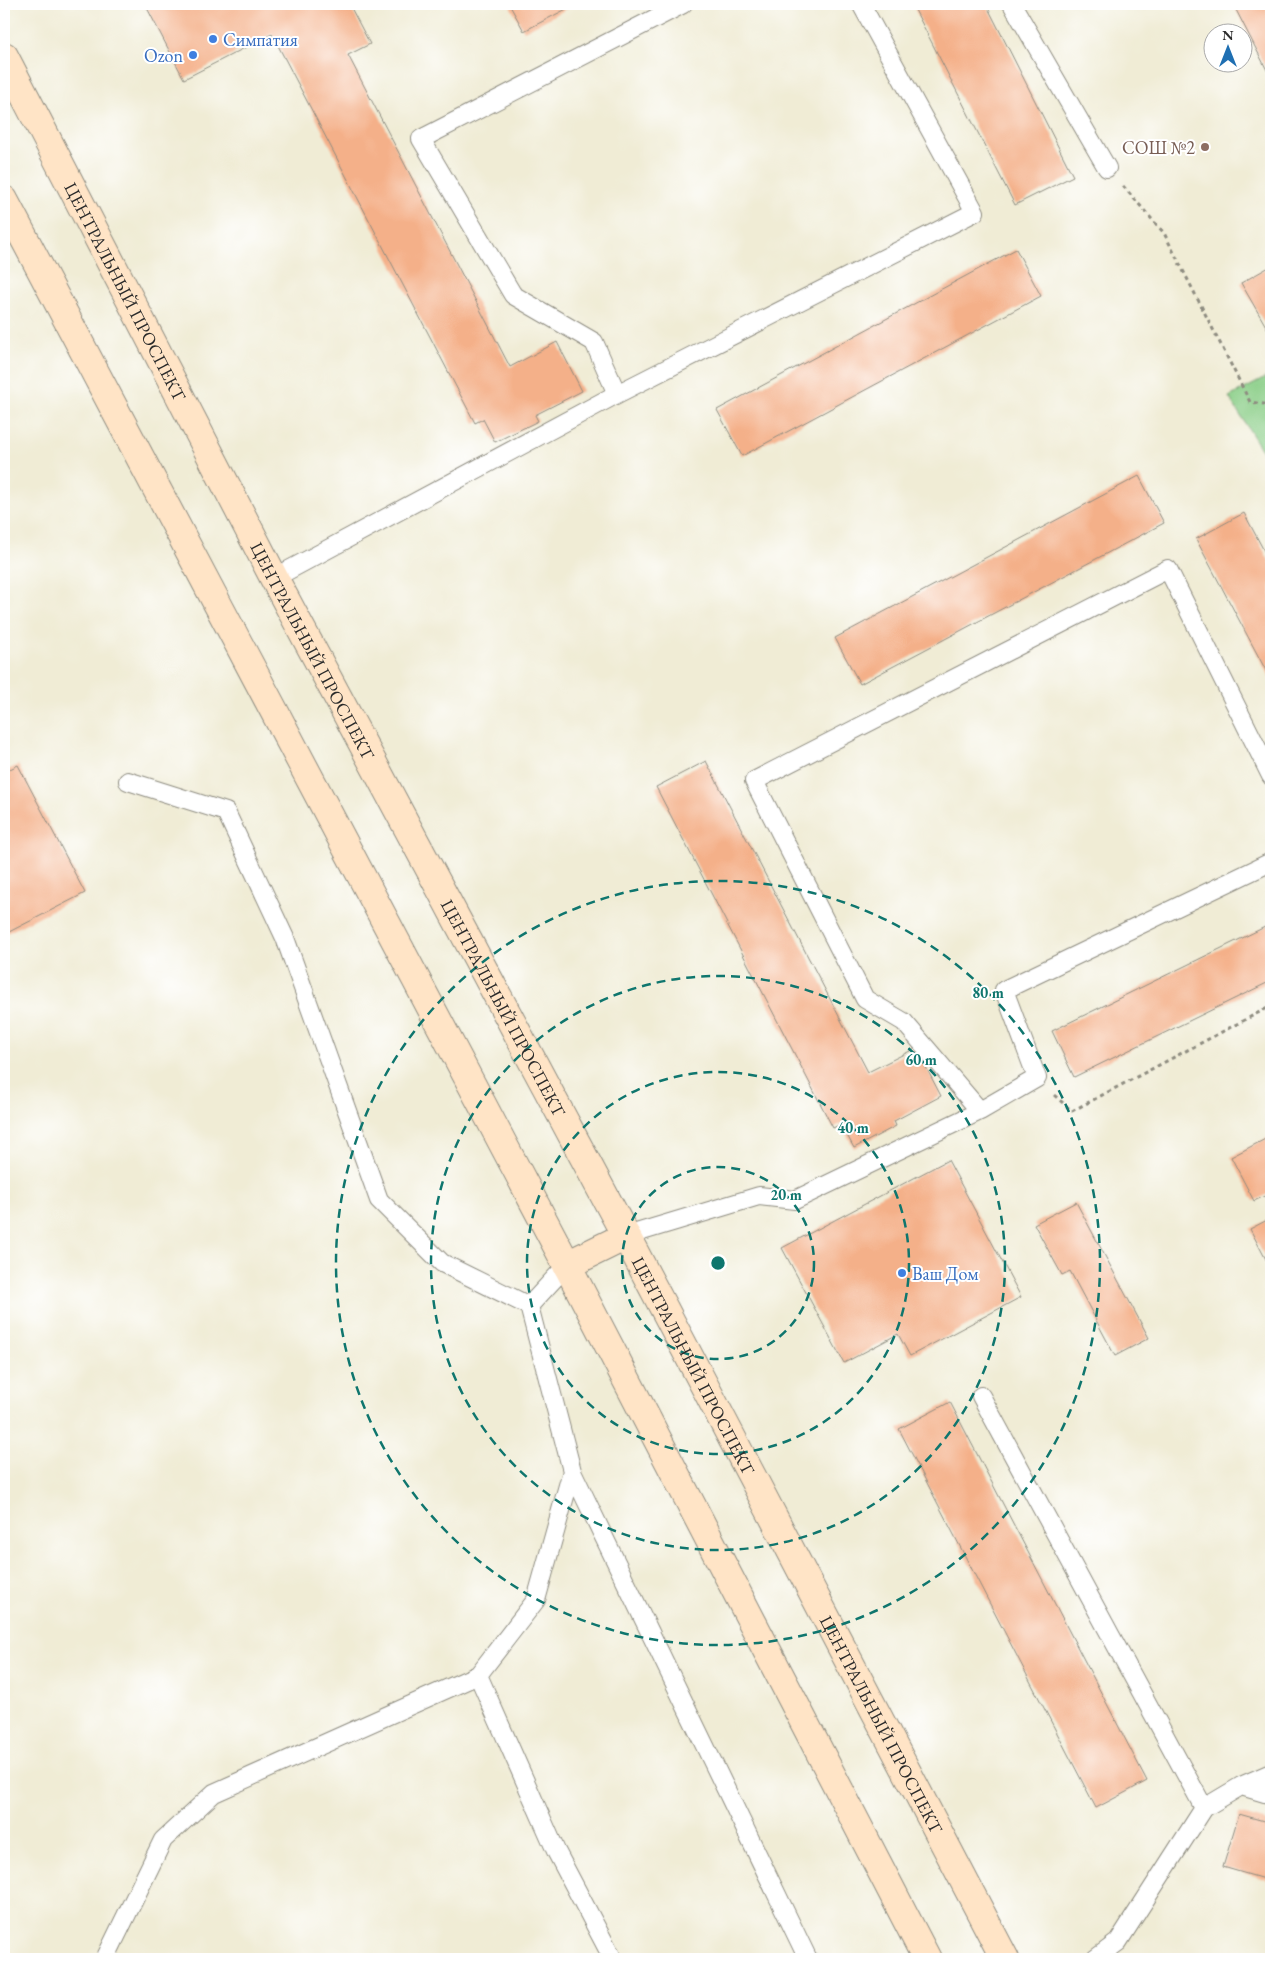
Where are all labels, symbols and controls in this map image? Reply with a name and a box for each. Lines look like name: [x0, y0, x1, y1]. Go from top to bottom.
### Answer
north arrow: [1202, 22, 1252, 72]
text: N: [1222, 26, 1234, 44]
place label: Симпатия: [223, 28, 298, 51]
marker: Симпатия: [207, 33, 219, 45]
place label: Ozon: [144, 44, 183, 67]
marker: Ozon: [187, 49, 199, 61]
place label: СОШ №2: [1122, 136, 1195, 159]
marker: СОШ №2: [1199, 141, 1211, 153]
street label: ЦЕНТРАЛЬНЫЙ ПРОСПЕКТ: [60, 178, 192, 405]
street label: ЦЕНТРАЛЬНЫЙ ПРОСПЕКТ: [246, 538, 381, 764]
street label: ЦЕНТРАЛЬНЫЙ ПРОСПЕКТ: [436, 895, 572, 1121]
text: 80 m: [972, 983, 1004, 1002]
text: 60 m: [905, 1050, 937, 1069]
text: 40 m: [837, 1118, 869, 1137]
text: 20 m: [770, 1185, 802, 1204]
street label: ЦЕНТРАЛЬНЫЙ ПРОСПЕКТ: [627, 1252, 761, 1479]
centre of rings: [709, 1254, 727, 1272]
place label: Ваш Дом: [912, 1262, 979, 1285]
marker: Ваш Дом: [896, 1267, 908, 1279]
street label: ЦЕНТРАЛЬНЫЙ ПРОСПЕКТ: [815, 1611, 949, 1838]

